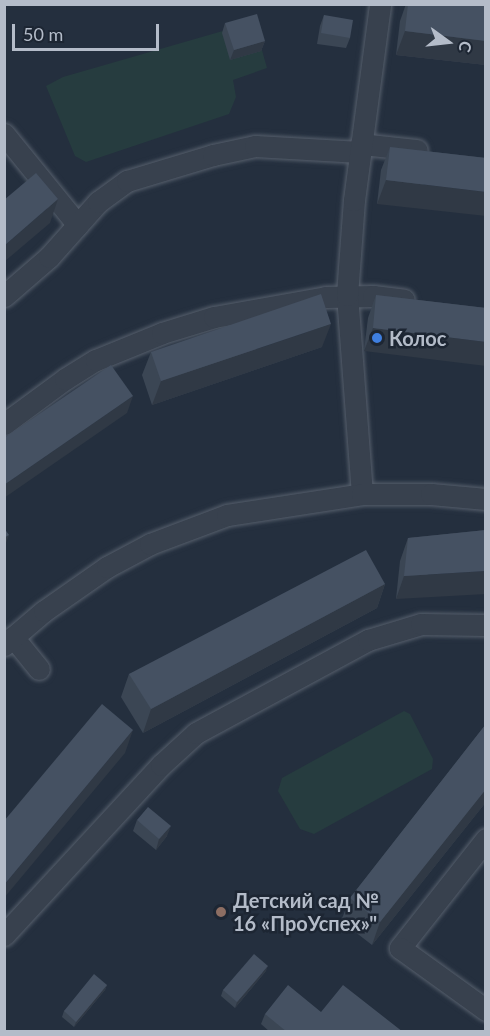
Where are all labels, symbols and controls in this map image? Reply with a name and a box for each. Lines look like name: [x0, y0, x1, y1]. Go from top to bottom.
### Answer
scale bar: [15, 12, 162, 50]
north arrow: [418, 12, 478, 72]
text: 50 m: [23, 23, 63, 45]
text: С: [455, 39, 476, 54]
place label: Колос: [389, 326, 446, 350]
marker: Колос: [370, 331, 384, 345]
place label: Детский сад № 16 «ПроУспех»": [233, 888, 379, 935]
marker: Детский сад № 16 «ПроУспех»": [214, 905, 228, 919]

